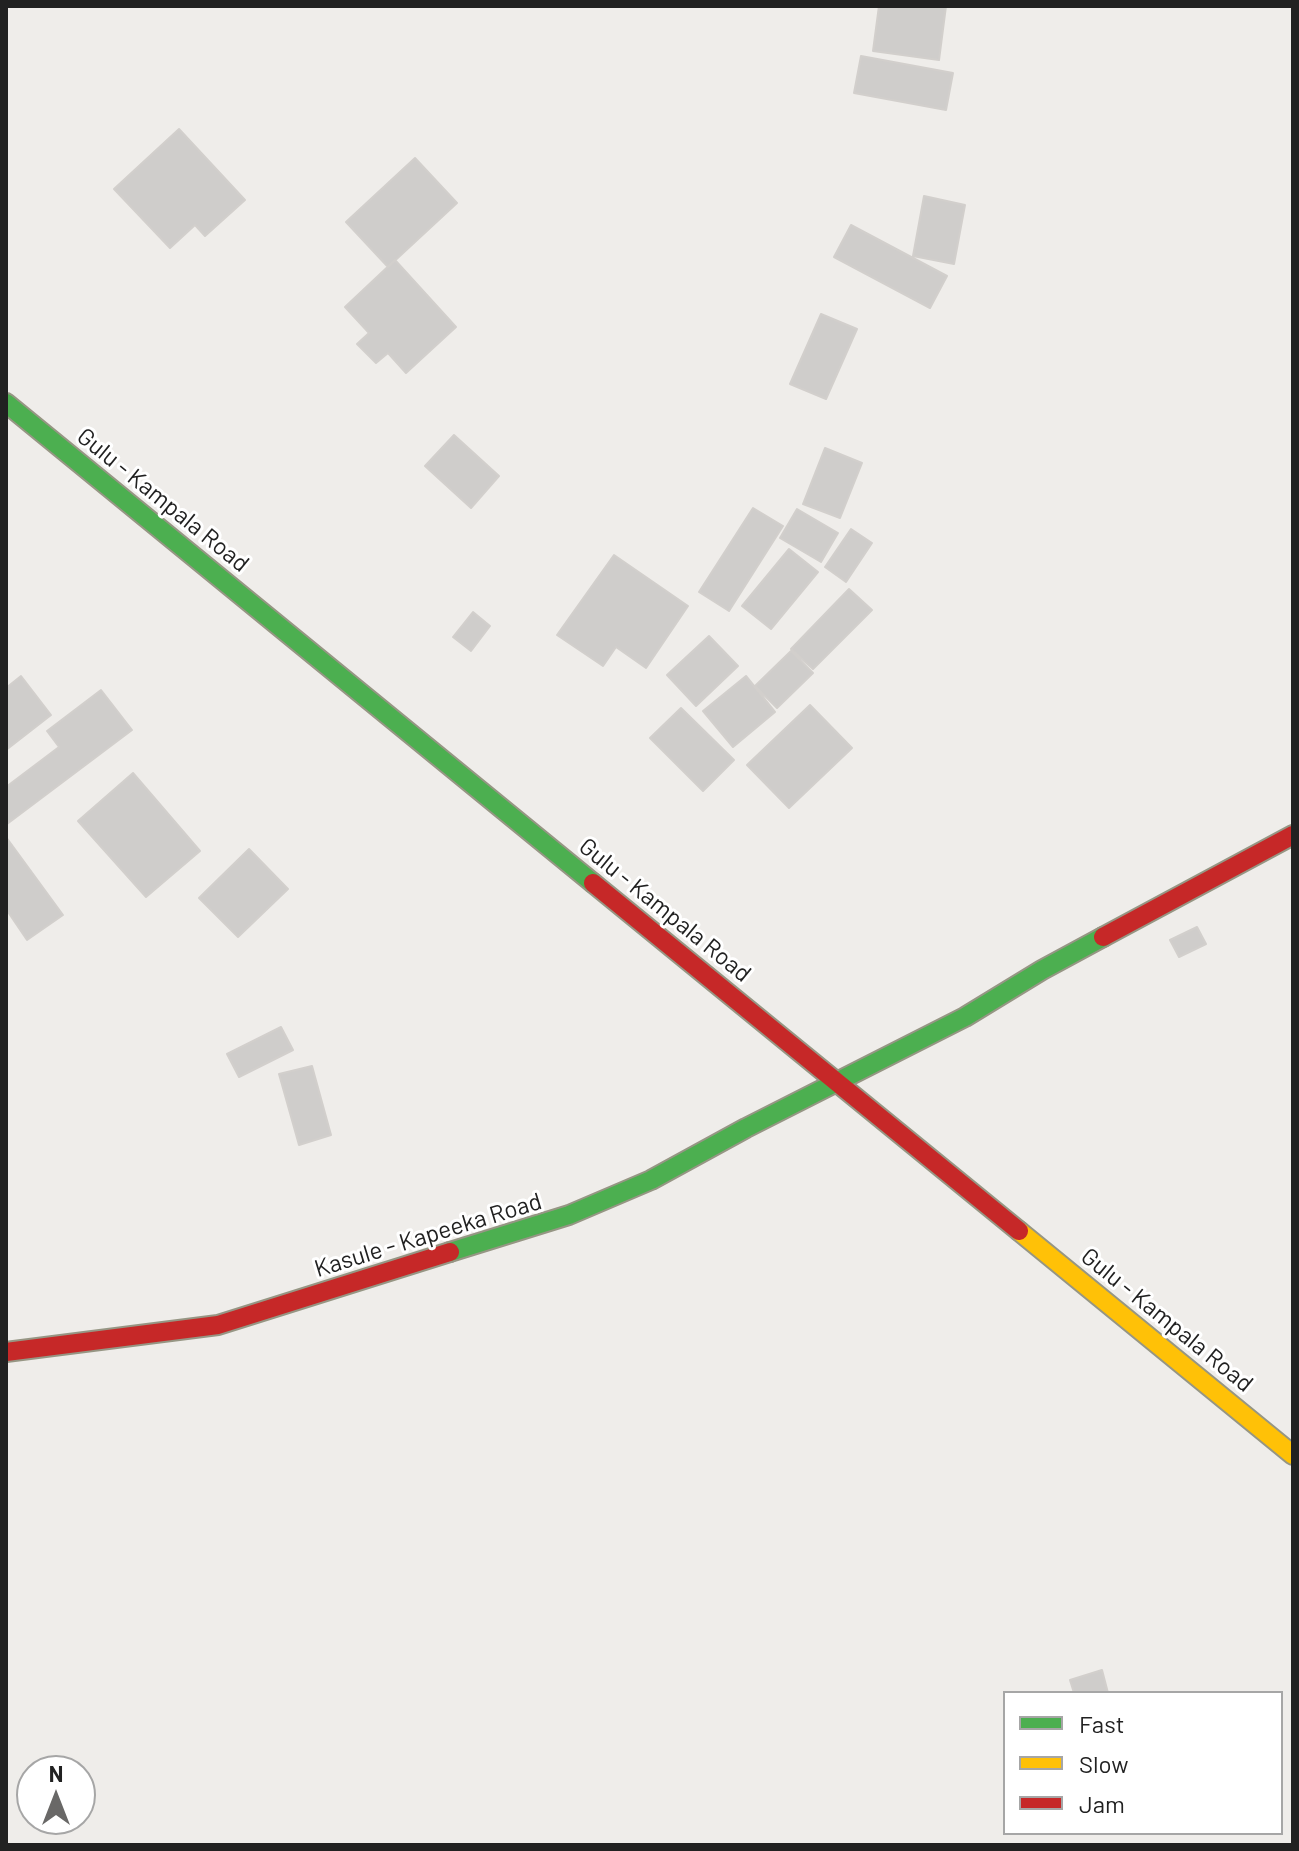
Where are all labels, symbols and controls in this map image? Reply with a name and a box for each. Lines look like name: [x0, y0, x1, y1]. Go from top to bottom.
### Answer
street label: Gulu - Kampala Road: [71, 422, 255, 578]
street label: Gulu - Kampala Road: [573, 832, 757, 988]
street label: Kasule - Kapeeka Road: [311, 1187, 545, 1283]
street label: Gulu - Kampala Road: [1075, 1242, 1259, 1398]
legend: [1003, 1691, 1283, 1835]
text: Fast: [1079, 1709, 1124, 1738]
text: Slow: [1079, 1749, 1128, 1778]
north arrow: [16, 1755, 96, 1835]
text: N: [49, 1760, 63, 1786]
text: Jam: [1079, 1789, 1125, 1818]

